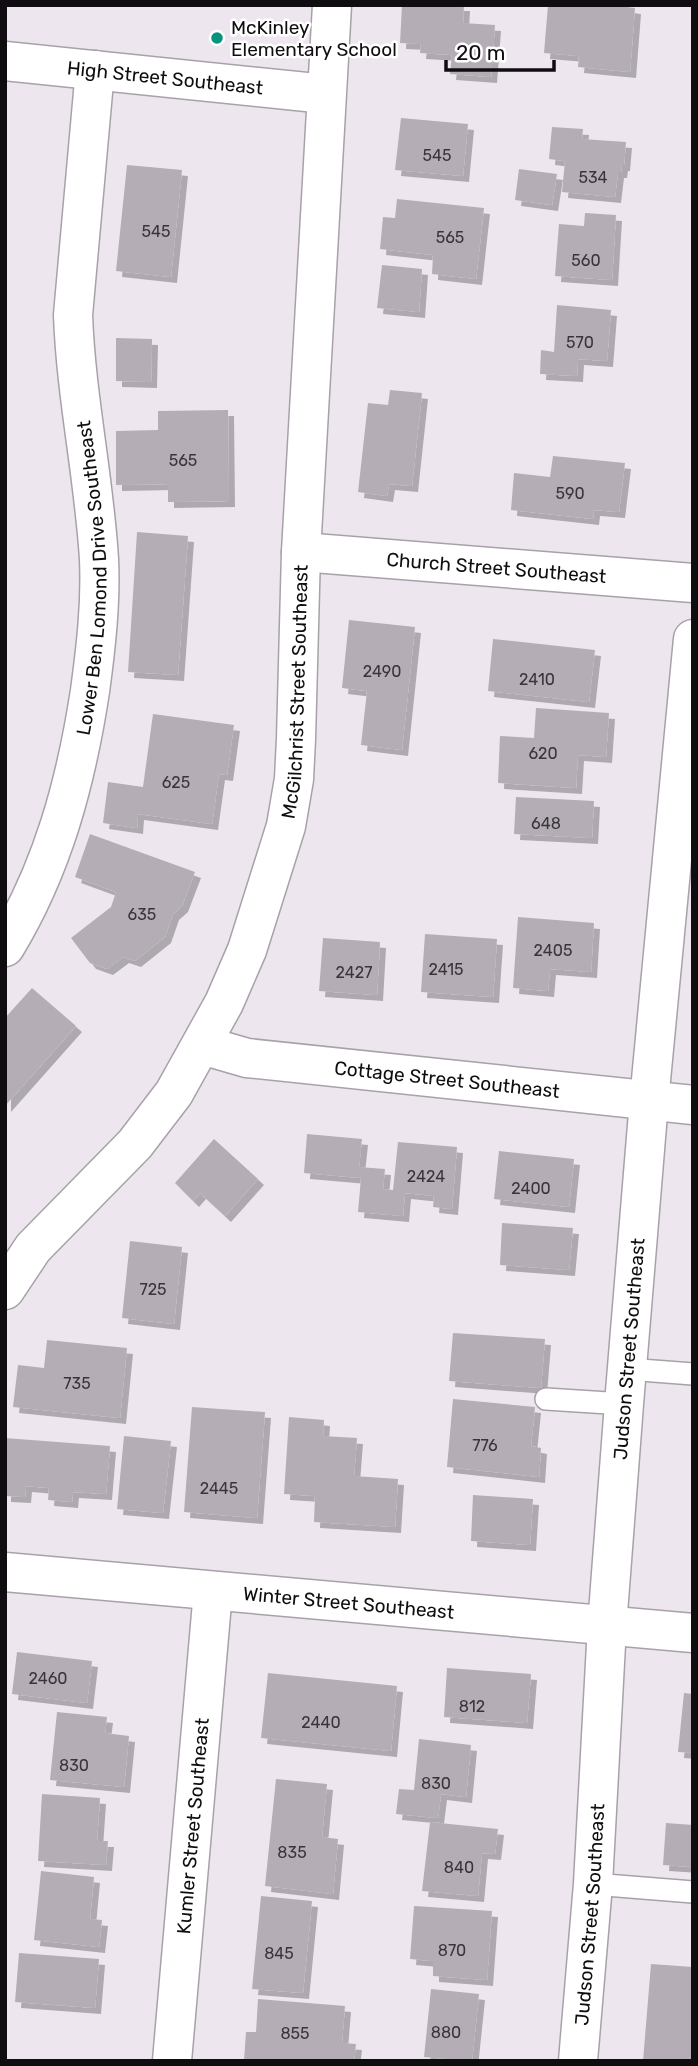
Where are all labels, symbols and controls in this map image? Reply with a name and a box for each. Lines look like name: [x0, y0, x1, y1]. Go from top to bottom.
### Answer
place label: McKinley Elementary School: [231, 16, 397, 61]
scale bar: [446, 28, 554, 72]
marker: McKinley Elementary School: [209, 30, 225, 46]
text: 20 m: [456, 40, 505, 65]
street label: High Street Southeast: [66, 56, 265, 99]
house number: 545: [423, 146, 451, 165]
house number: 534: [578, 168, 608, 187]
house number: 545: [142, 222, 170, 241]
house number: 565: [436, 228, 464, 247]
house number: 560: [571, 251, 601, 270]
house number: 570: [566, 333, 594, 352]
street label: Lower Ben Lomond Drive Southeast: [71, 419, 111, 737]
house number: 565: [169, 451, 197, 470]
house number: 590: [555, 484, 585, 503]
street label: Church Street Southeast: [386, 547, 608, 588]
street label: McGilchrist Street Southeast: [276, 564, 312, 820]
house number: 2490: [363, 662, 401, 681]
house number: 2410: [519, 670, 555, 689]
house number: 620: [528, 744, 558, 763]
house number: 625: [162, 773, 190, 792]
house number: 648: [531, 814, 561, 833]
house number: 635: [128, 905, 156, 924]
house number: 2405: [534, 941, 572, 960]
house number: 2415: [428, 960, 464, 979]
house number: 2427: [336, 963, 372, 982]
street label: Cottage Street Southeast: [333, 1056, 561, 1102]
house number: 2424: [407, 1167, 445, 1186]
house number: 2400: [511, 1179, 551, 1198]
street label: Judson Street Southeast: [608, 1236, 649, 1461]
house number: 725: [139, 1280, 167, 1299]
house number: 735: [63, 1374, 91, 1393]
house number: 776: [472, 1436, 498, 1455]
house number: 2445: [200, 1479, 238, 1498]
street label: Winter Street Southeast: [242, 1582, 456, 1623]
house number: 2460: [29, 1669, 67, 1688]
house number: 812: [459, 1697, 485, 1716]
house number: 2440: [301, 1713, 341, 1732]
street label: Kumler Street Southeast: [172, 1716, 213, 1935]
house number: 830: [59, 1756, 89, 1775]
house number: 830: [421, 1774, 451, 1793]
street label: Judson Street Southeast: [570, 1802, 609, 2026]
house number: 835: [277, 1843, 307, 1862]
house number: 840: [444, 1858, 474, 1877]
house number: 870: [438, 1941, 466, 1960]
house number: 845: [264, 1944, 294, 1963]
house number: 880: [431, 2023, 461, 2042]
house number: 855: [280, 2024, 310, 2043]

